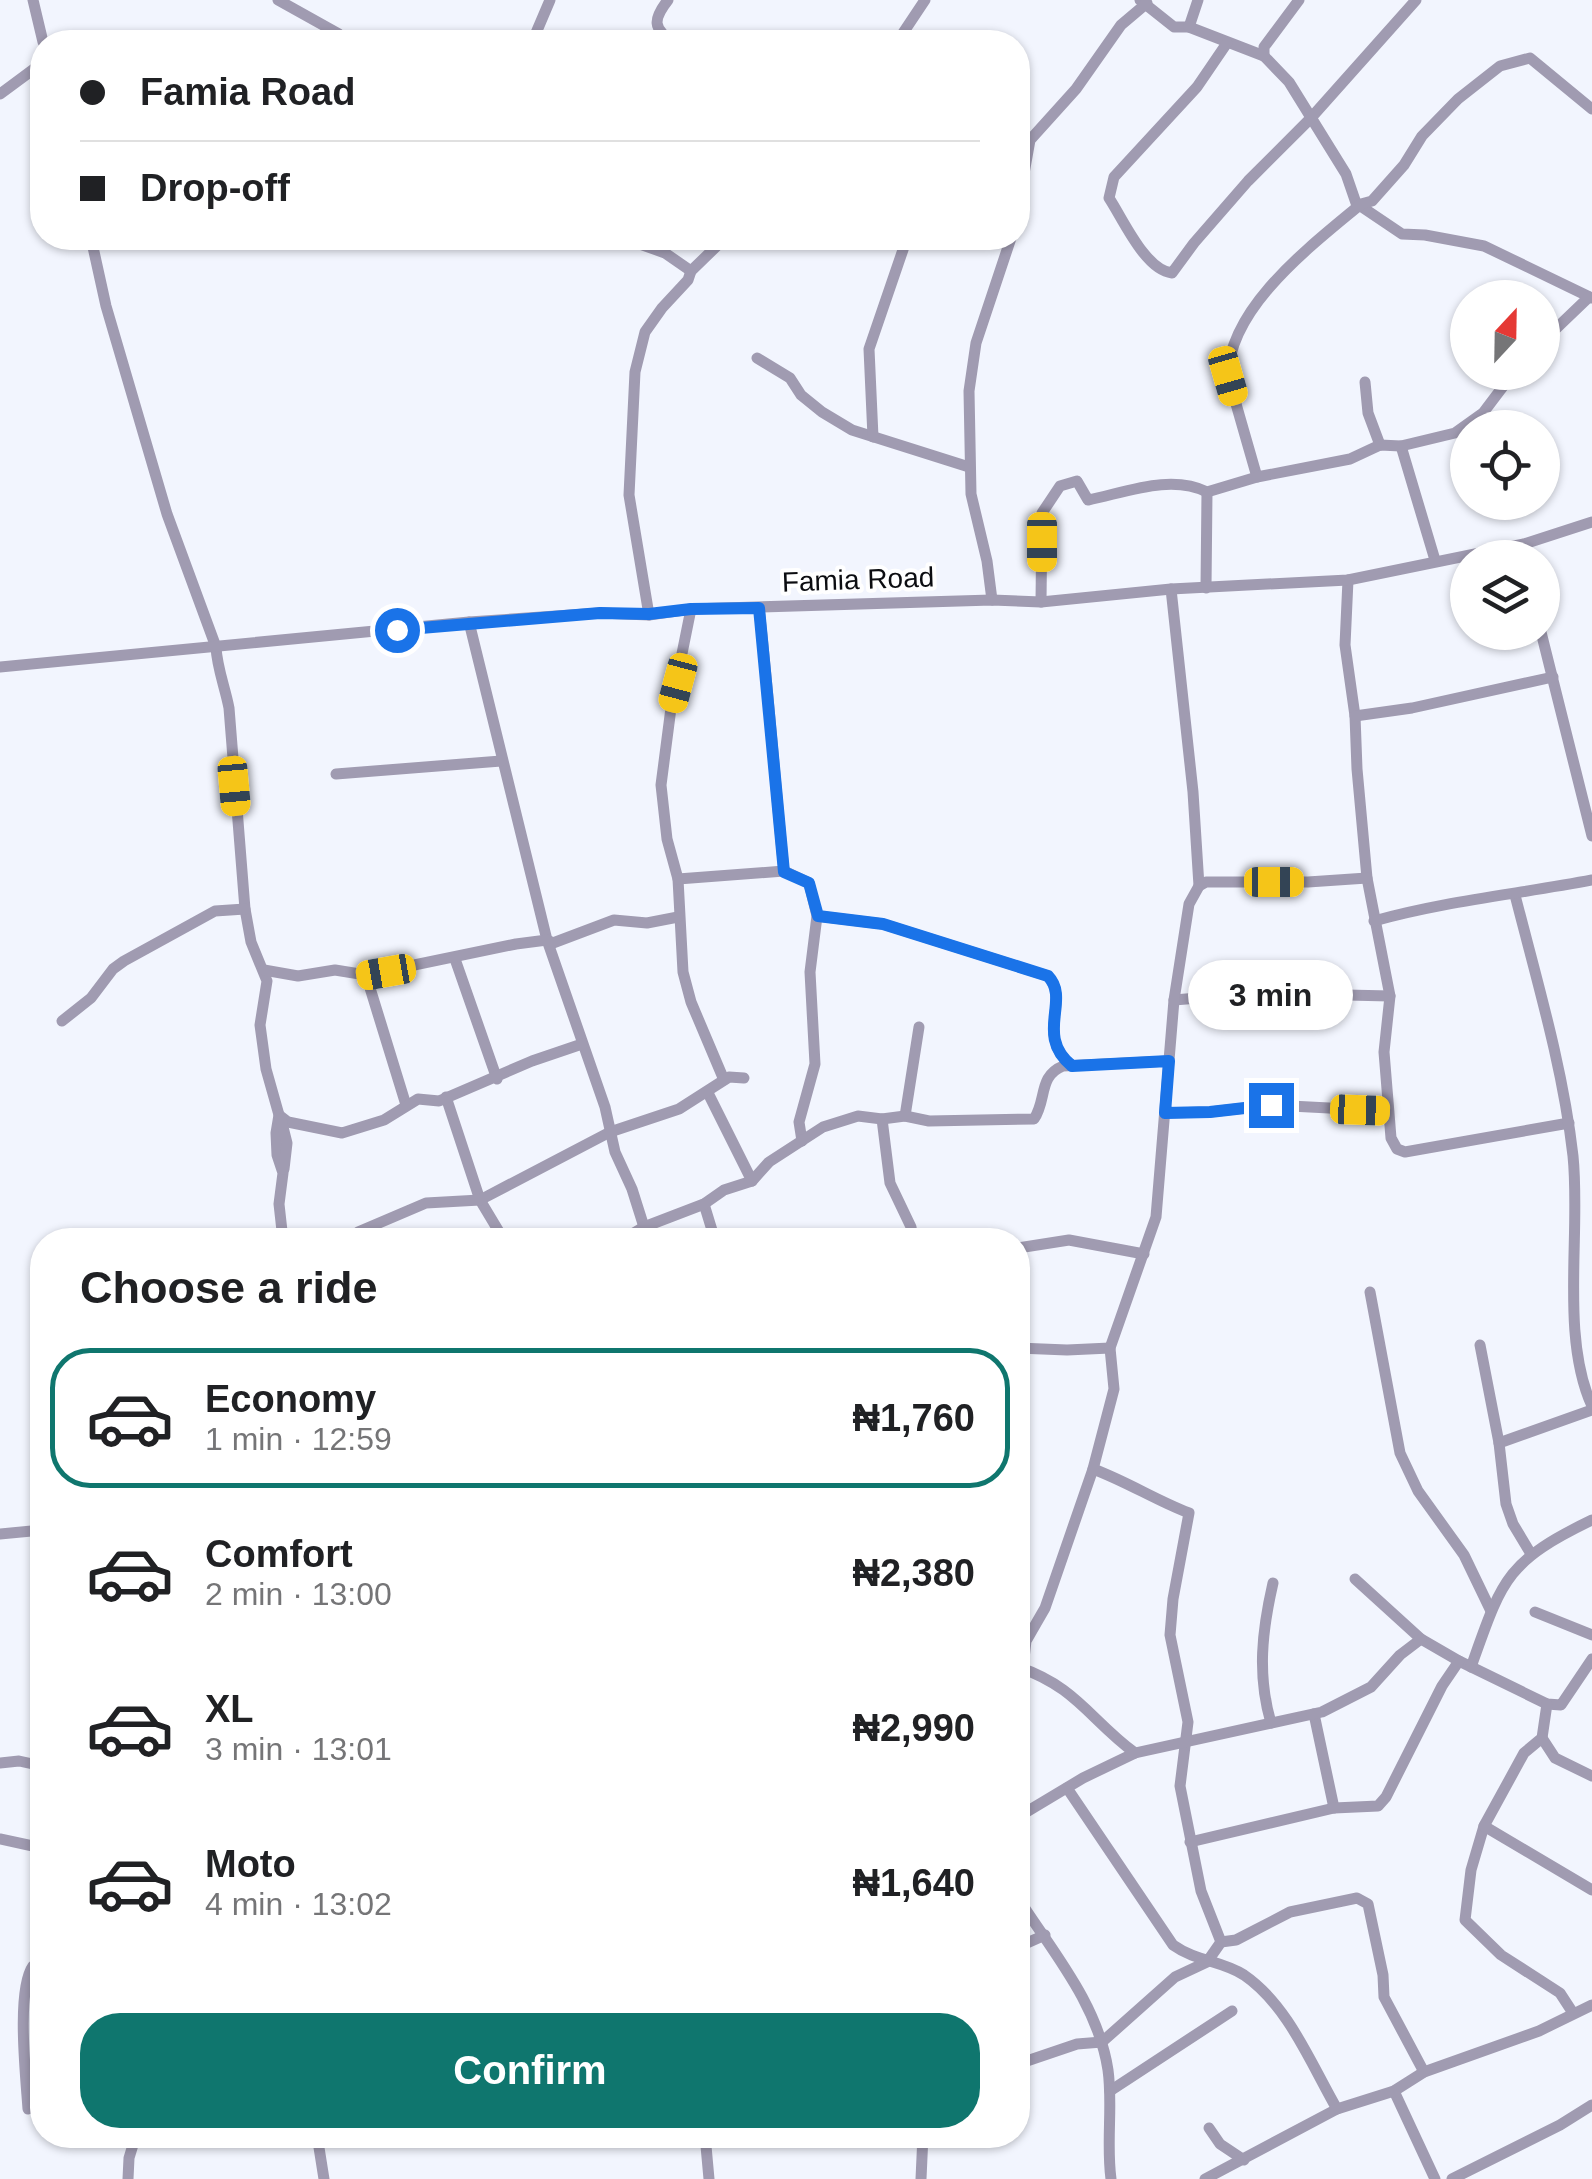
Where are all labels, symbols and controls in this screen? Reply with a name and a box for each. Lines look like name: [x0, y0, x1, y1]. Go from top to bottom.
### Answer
text: Famia Road: [140, 71, 355, 113]
text: Drop-off: [140, 167, 290, 209]
north arrow: [1450, 280, 1560, 390]
map controls: [1450, 280, 1560, 650]
car: [1205, 343, 1251, 409]
button: locate: [1450, 410, 1560, 520]
car: [1027, 512, 1057, 572]
button: layers: [1450, 540, 1560, 650]
street label: Famia Road: [781, 561, 935, 598]
route start: [375, 608, 420, 653]
car: [656, 650, 700, 716]
car: [216, 755, 252, 817]
car: [1244, 867, 1304, 897]
car: [354, 952, 418, 992]
callout: 3 min: [1188, 960, 1354, 1030]
text: 3 min: [1229, 977, 1312, 1013]
route end: [1249, 1083, 1294, 1128]
car: [1329, 1094, 1391, 1126]
text: Choose a ride: [80, 1262, 378, 1313]
icon: car: [85, 1373, 175, 1463]
text: Economy: [205, 1378, 376, 1420]
text: ₦1,760: [852, 1397, 975, 1439]
text: 1 min · 12:59: [205, 1421, 392, 1457]
icon: car: [85, 1528, 175, 1618]
text: Comfort: [205, 1533, 353, 1575]
text: ₦2,380: [852, 1552, 975, 1594]
text: 2 min · 13:00: [205, 1576, 392, 1612]
icon: car: [85, 1683, 175, 1773]
text: XL: [205, 1688, 254, 1730]
text: ₦2,990: [852, 1707, 975, 1749]
text: 3 min · 13:01: [205, 1731, 392, 1767]
icon: car: [85, 1838, 175, 1928]
text: Moto: [205, 1843, 296, 1885]
text: ₦1,640: [852, 1862, 975, 1904]
text: 4 min · 13:02: [205, 1886, 392, 1922]
button: Confirm: [80, 2013, 980, 2128]

